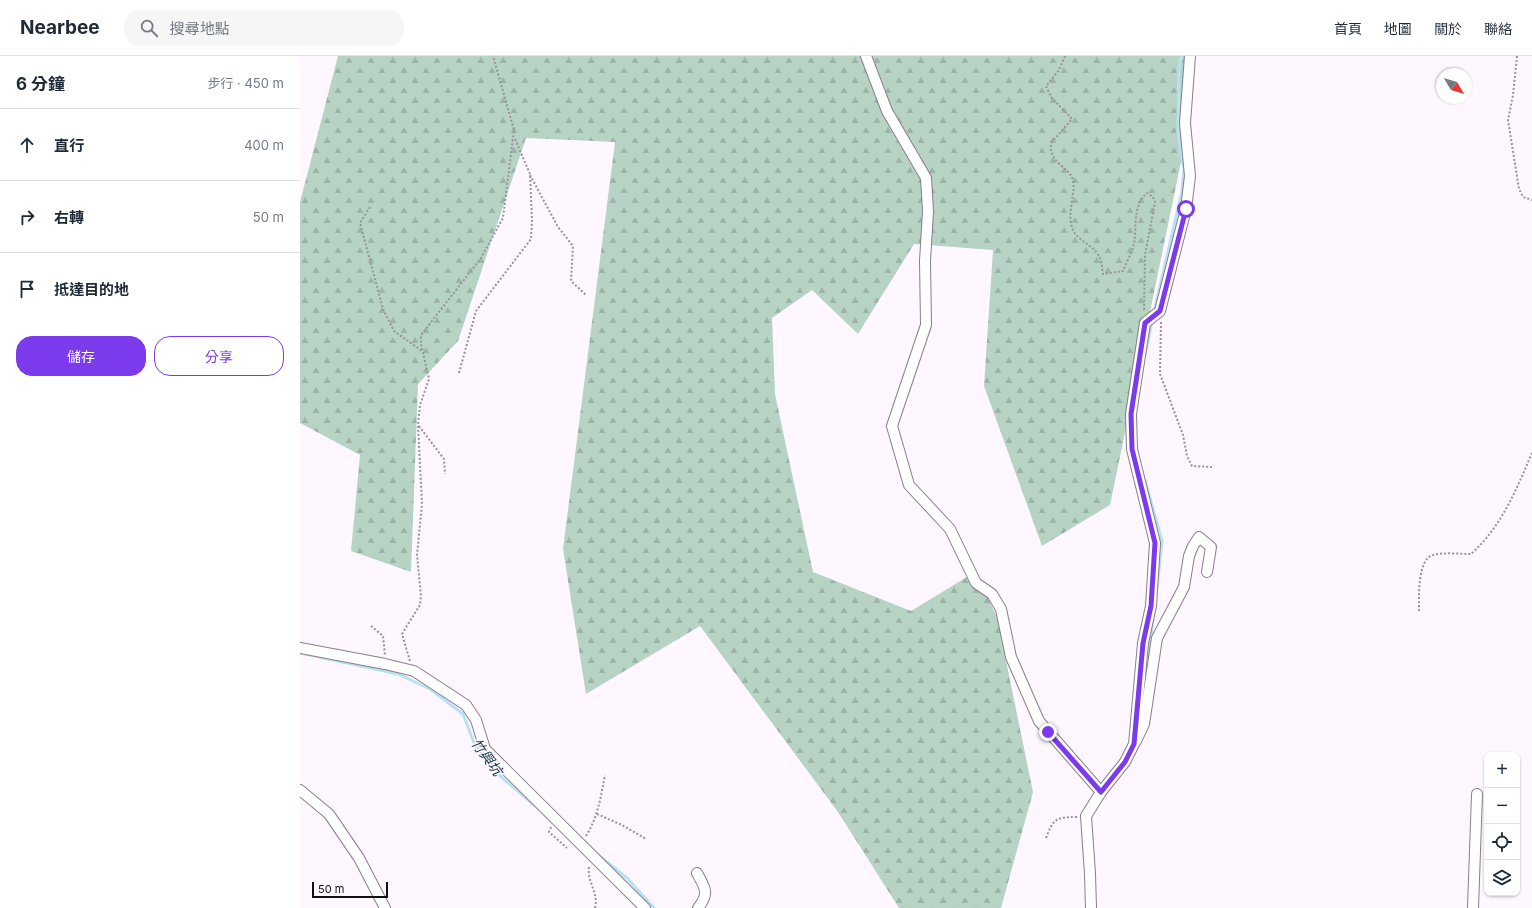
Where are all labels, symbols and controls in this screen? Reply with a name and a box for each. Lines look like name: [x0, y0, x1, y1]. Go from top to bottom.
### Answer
search box: [124, 10, 404, 46]
text: Nearbee: [20, 16, 100, 39]
icon: search: [138, 17, 160, 39]
text: 搜尋地點: [170, 19, 230, 38]
text: 首頁: [1334, 20, 1362, 37]
text: 地圖: [1384, 20, 1412, 37]
text: 關於: [1434, 20, 1462, 37]
text: 聯絡: [1484, 20, 1512, 37]
north arrow: [1436, 68, 1472, 104]
text: 6 分鐘: [16, 74, 65, 94]
text: 步行 · 450 m: [207, 75, 284, 91]
icon: ahead: [16, 134, 38, 156]
text: 直行: [54, 136, 84, 155]
text: 400 m: [244, 137, 284, 153]
route start: [1177, 200, 1195, 218]
icon: right: [16, 206, 38, 228]
text: 右轉: [54, 208, 84, 227]
text: 50 m: [253, 209, 284, 225]
icon: arrive: [16, 278, 38, 300]
text: 抵達目的地: [54, 280, 129, 299]
button: 儲存: [16, 336, 146, 376]
button: 分享: [154, 336, 284, 376]
route end: [1039, 723, 1057, 741]
water label: 竹興坑: [468, 735, 508, 780]
map controls: [1484, 752, 1520, 896]
button: +: [1484, 752, 1520, 788]
button: −: [1484, 788, 1520, 824]
button: locate: [1484, 824, 1520, 860]
button: layers: [1484, 860, 1520, 896]
scale bar: [312, 880, 388, 899]
text: 50 m: [318, 882, 344, 896]

